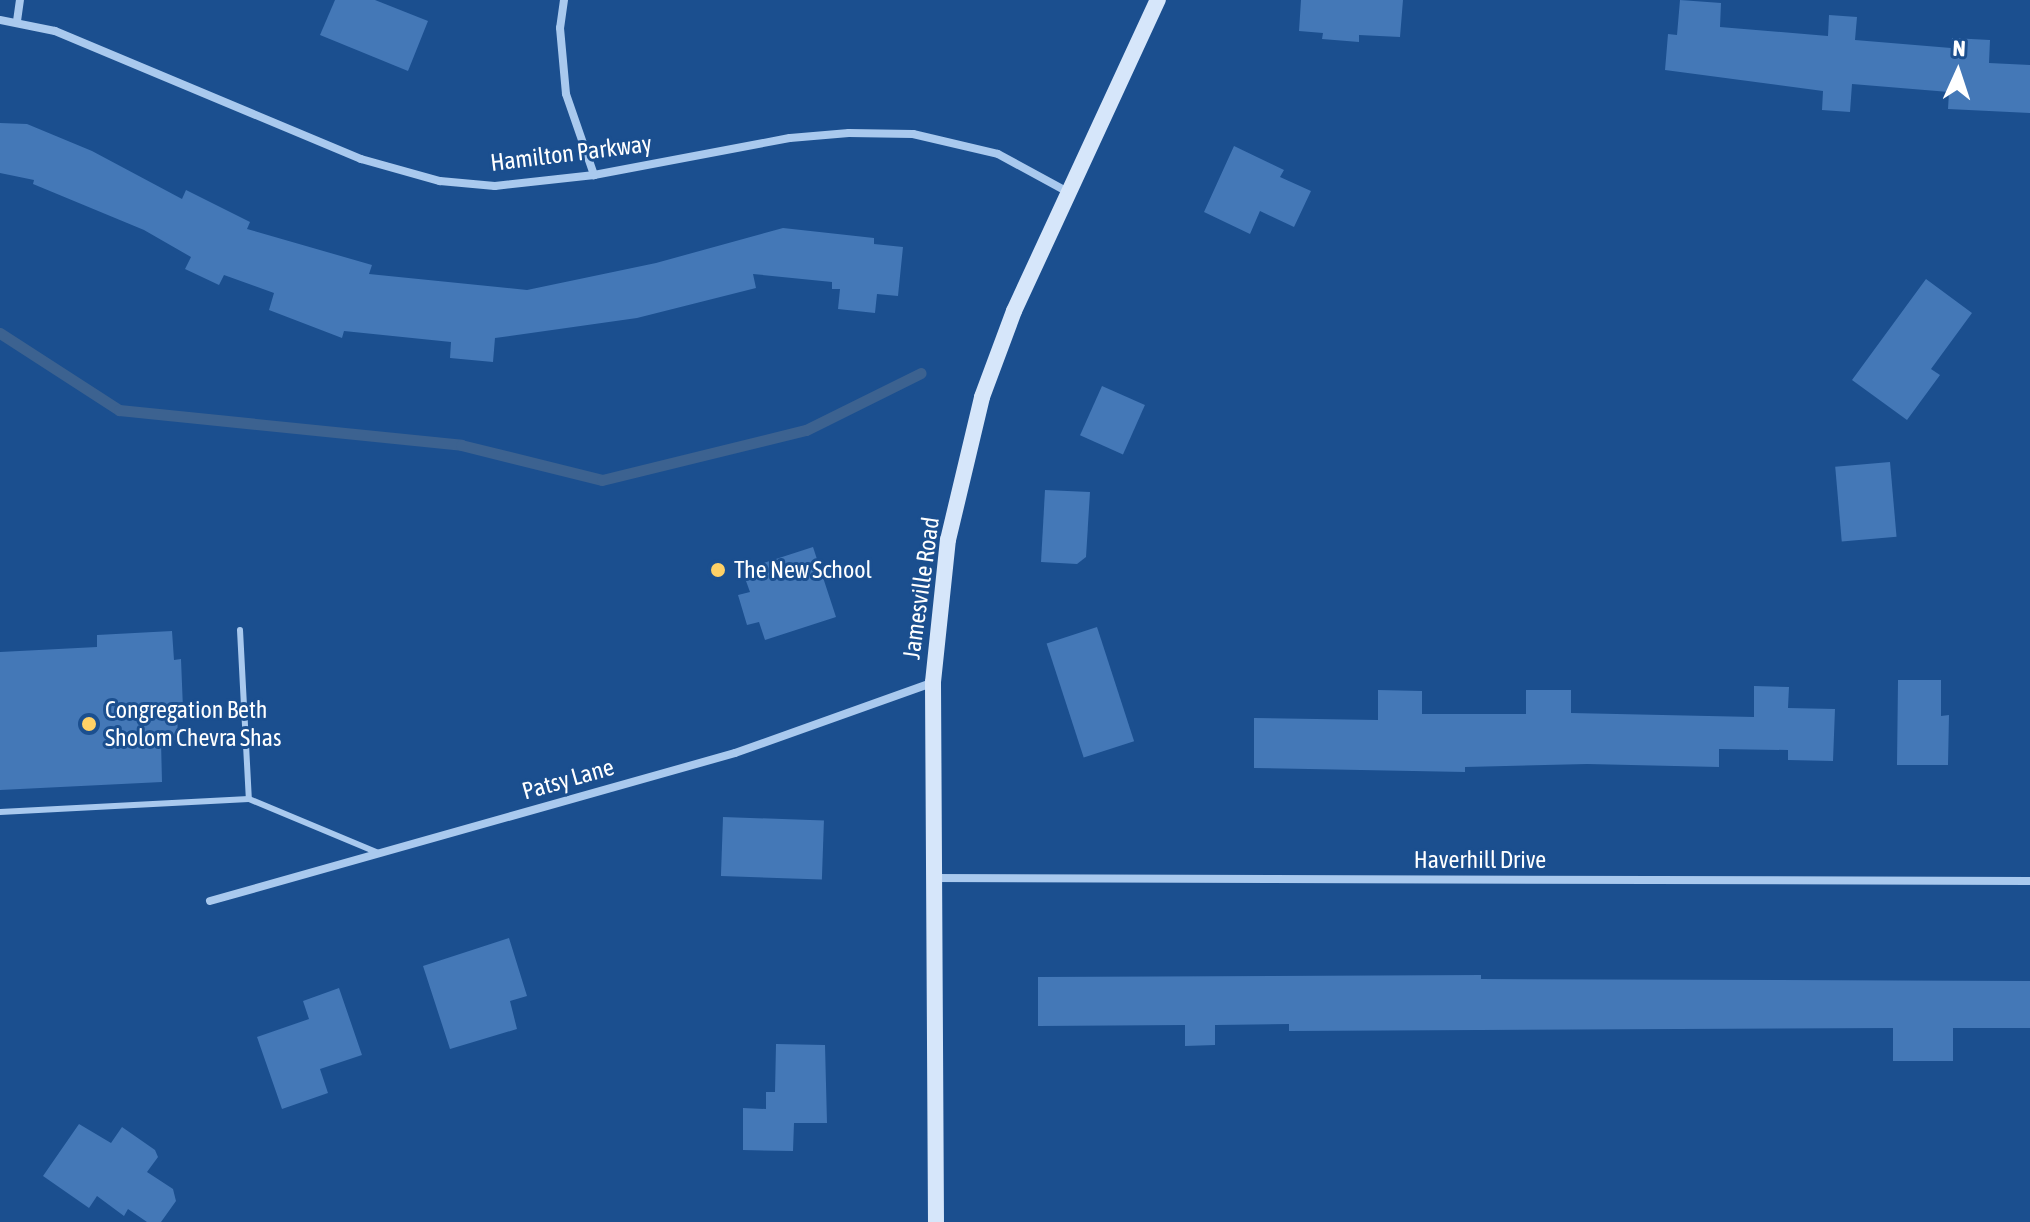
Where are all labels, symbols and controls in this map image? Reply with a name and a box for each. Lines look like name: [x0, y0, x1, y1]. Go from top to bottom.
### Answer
north arrow: [1918, 32, 1998, 112]
text: N: [1952, 35, 1966, 61]
street label: Hamilton Parkway: [489, 129, 653, 177]
street label: Jamesville Road: [897, 515, 945, 661]
place label: The New School: [734, 556, 872, 584]
marker: The New School: [709, 561, 727, 579]
place label: Congregation Beth Sholom Chevra Shas: [105, 696, 281, 752]
marker: Congregation Beth Sholom Chevra Shas: [80, 715, 98, 733]
street label: Patsy Lane: [519, 752, 617, 806]
street label: Haverhill Drive: [1414, 846, 1546, 874]

